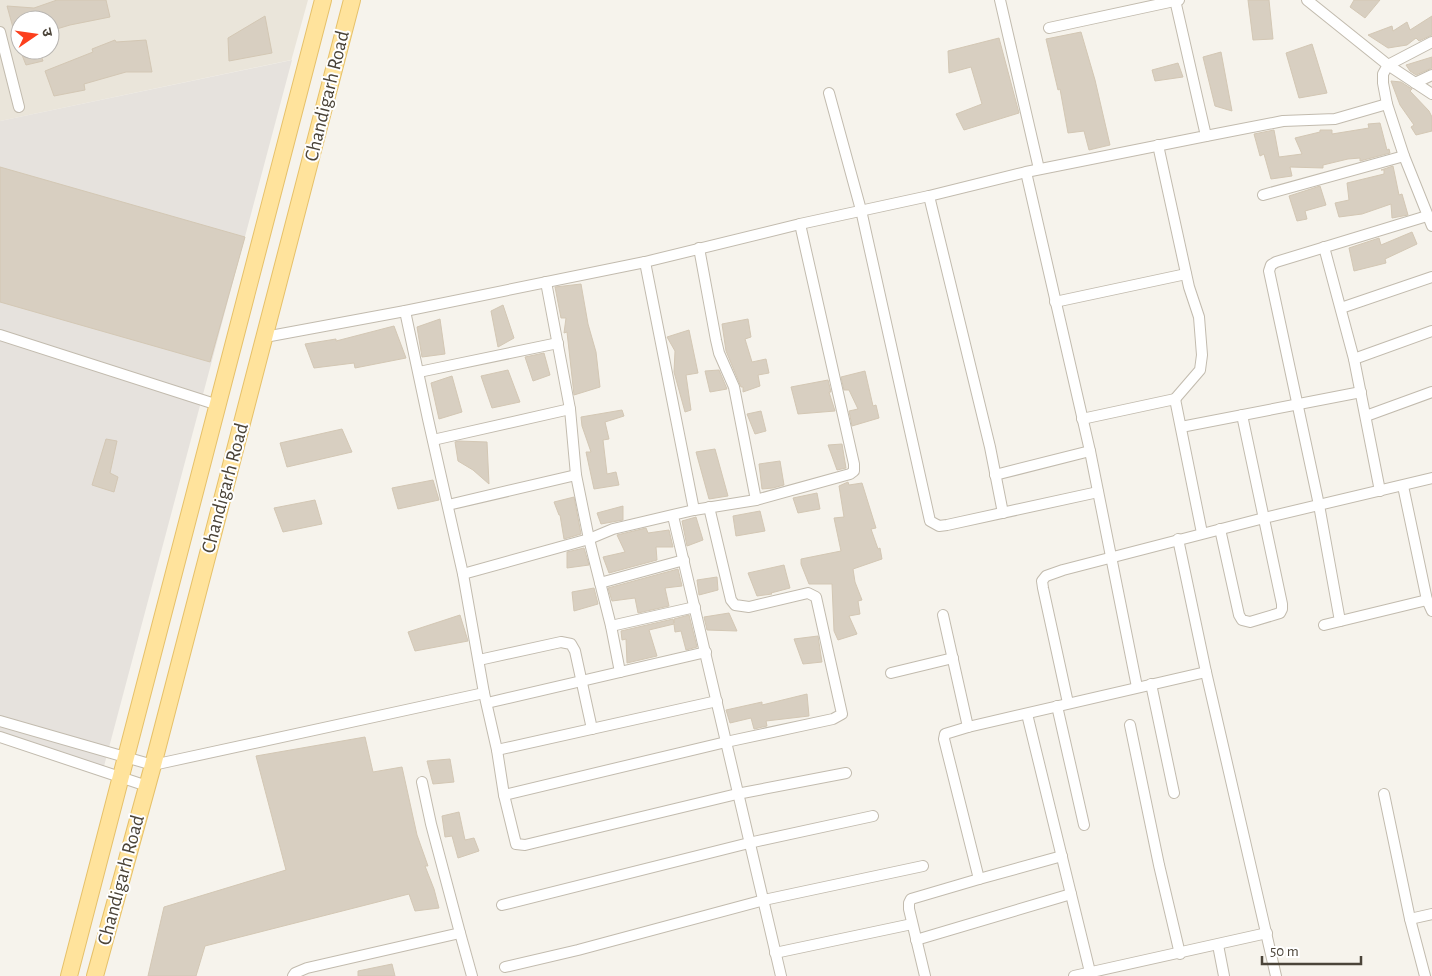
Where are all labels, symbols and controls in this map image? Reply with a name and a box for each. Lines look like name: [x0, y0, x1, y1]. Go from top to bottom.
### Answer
north arrow: [10, 10, 60, 60]
text: उ: [39, 27, 55, 39]
street label: Chandigarh Road: [301, 29, 353, 163]
street label: Chandigarh Road: [198, 421, 252, 555]
street label: Chandigarh Road: [94, 813, 148, 947]
scale bar: [1262, 934, 1361, 966]
text: 50 m: [1270, 944, 1299, 959]

